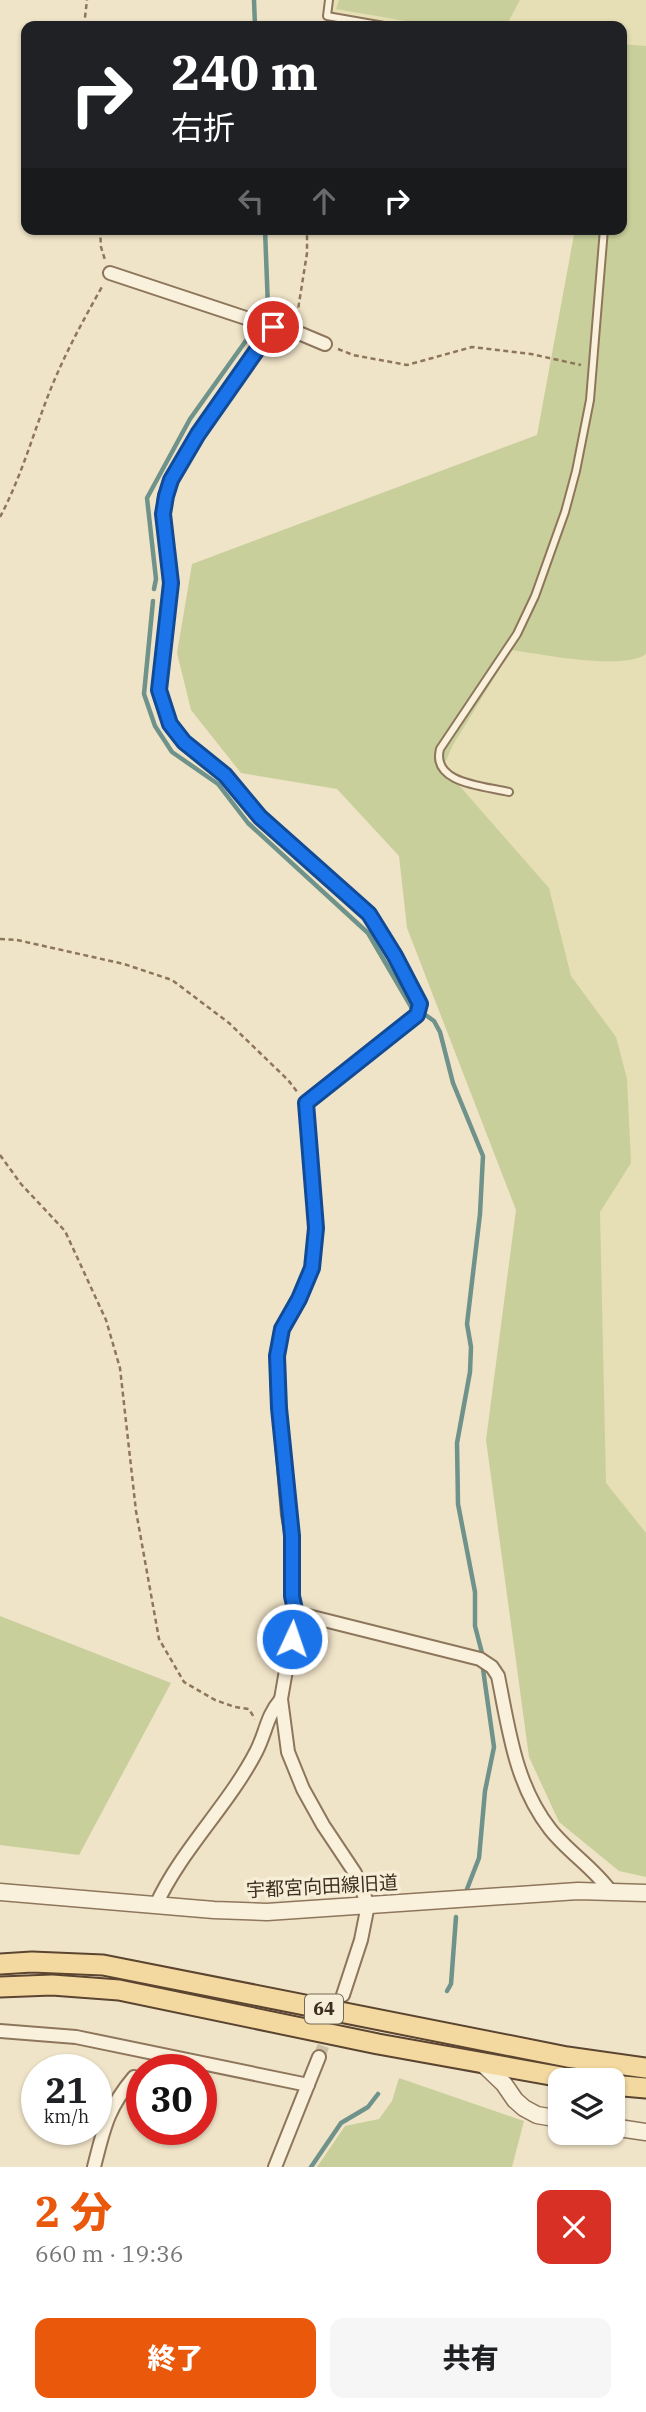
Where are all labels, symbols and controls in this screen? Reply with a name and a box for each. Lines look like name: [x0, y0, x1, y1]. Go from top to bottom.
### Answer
text: 240 m: [171, 40, 318, 103]
icon: right: [56, 49, 147, 140]
text: 右折: [171, 106, 235, 148]
icon: left: [232, 182, 270, 220]
icon: ahead: [305, 182, 343, 220]
icon: right: [378, 182, 416, 220]
pin: [243, 297, 303, 357]
icon: arrive: [254, 308, 292, 346]
position arrow: [255, 1602, 329, 1676]
street label: 宇都宮向田線旧道: [245, 1870, 399, 1902]
road number: 64: [305, 1994, 343, 2024]
speed limit sign: 30: [126, 2054, 217, 2145]
text: 21: [45, 2067, 88, 2113]
map controls: [548, 2068, 625, 2145]
button: layers: [548, 2068, 625, 2145]
text: km/h: [44, 2105, 89, 2128]
text: 2 分: [35, 2184, 112, 2239]
button: close: [537, 2190, 611, 2264]
text: 660 m · 19:36: [35, 2238, 184, 2268]
button: 終了: [35, 2318, 316, 2398]
button: 共有: [330, 2318, 611, 2398]

